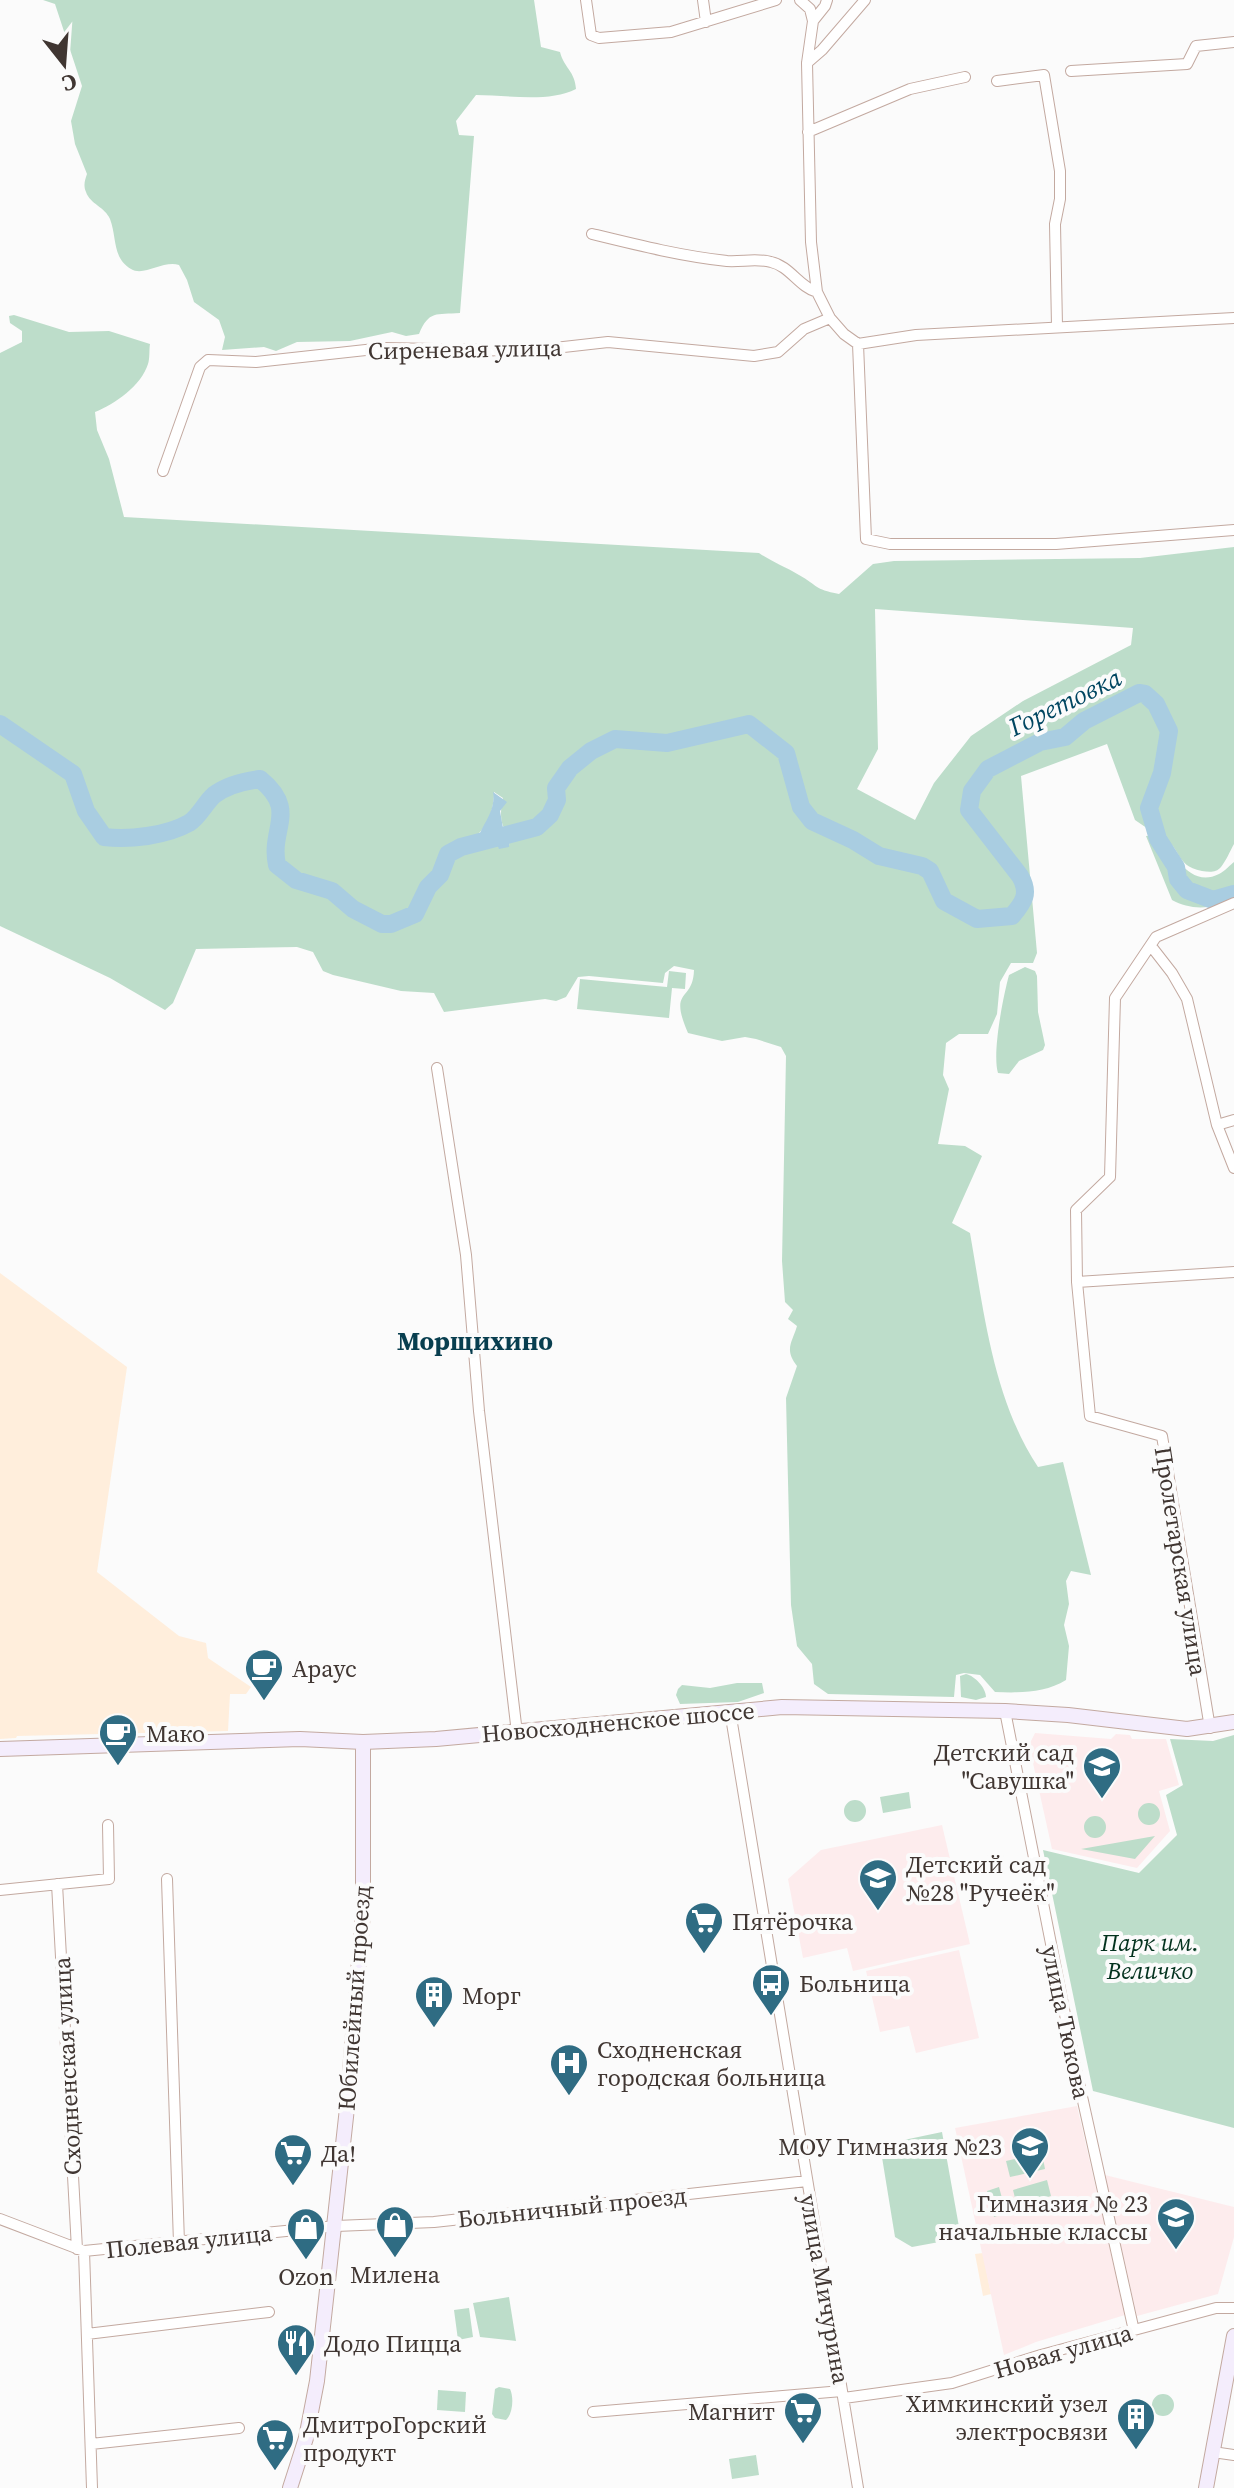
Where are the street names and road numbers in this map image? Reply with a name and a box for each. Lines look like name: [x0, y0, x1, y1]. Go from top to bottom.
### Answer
street label: Сиреневая улица: [368, 331, 563, 367]
street label: Пролетарская улица: [1147, 1444, 1216, 1679]
street label: Новосходненское шоссе: [480, 1694, 756, 1750]
street label: Юбилейный проезд: [330, 1884, 378, 2112]
street label: улица Тюкова: [1034, 1942, 1099, 2103]
street label: Сходненская улица: [45, 1955, 89, 2176]
street label: Больничный проезд: [456, 2179, 688, 2235]
street label: улица Мичурина: [792, 2191, 858, 2387]
street label: Полевая улица: [104, 2216, 275, 2266]
street label: Новая улица: [990, 2315, 1137, 2386]

